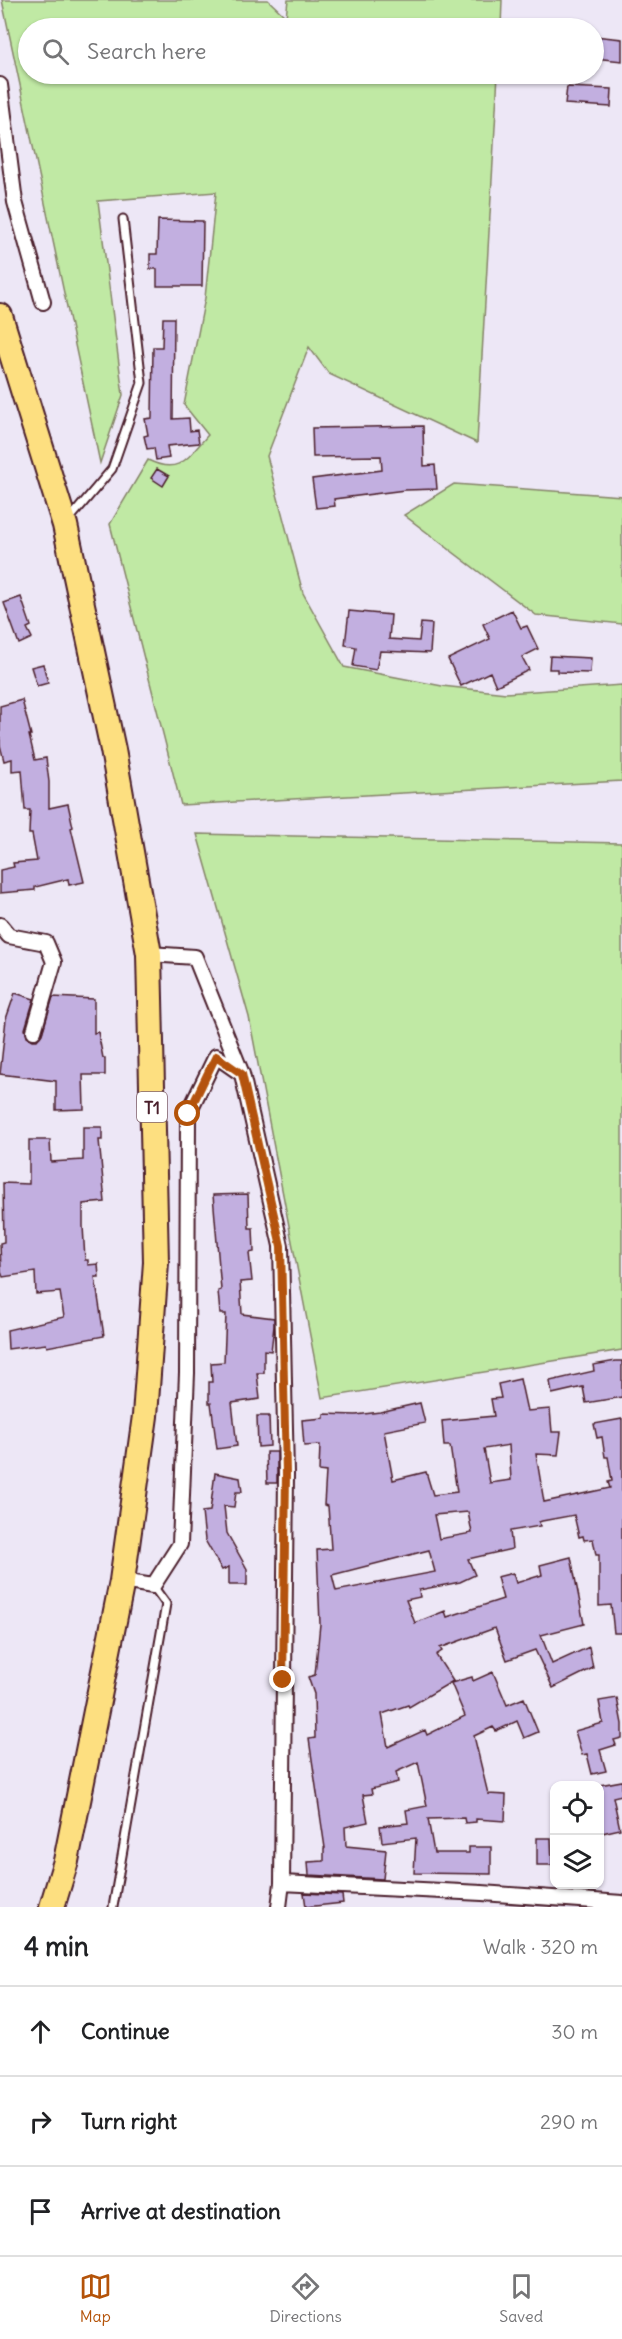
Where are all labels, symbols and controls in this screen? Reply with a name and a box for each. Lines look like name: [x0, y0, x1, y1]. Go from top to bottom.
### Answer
search box: [18, 18, 604, 84]
icon: search: [39, 35, 72, 68]
text: Search here: [87, 37, 206, 65]
road number: T1: [137, 1092, 167, 1122]
route start: [174, 1100, 200, 1126]
route end: [269, 1666, 295, 1692]
map controls: [550, 1781, 604, 1889]
button: locate: [550, 1781, 604, 1835]
button: layers: [550, 1835, 604, 1889]
text: 4 min: [24, 1930, 89, 1963]
text: Walk · 320 m: [483, 1934, 598, 1959]
icon: ahead: [24, 2015, 57, 2048]
text: Continue: [81, 2017, 170, 2045]
text: 30 m: [551, 2019, 598, 2044]
icon: right: [24, 2105, 57, 2138]
text: Turn right: [81, 2107, 177, 2135]
text: 290 m: [540, 2109, 598, 2134]
icon: arrive: [24, 2195, 57, 2228]
text: Arrive at destination: [81, 2197, 281, 2225]
tab: Map: [79, 2270, 112, 2326]
tab: Directions: [269, 2270, 342, 2326]
tab: Saved: [499, 2270, 543, 2326]

